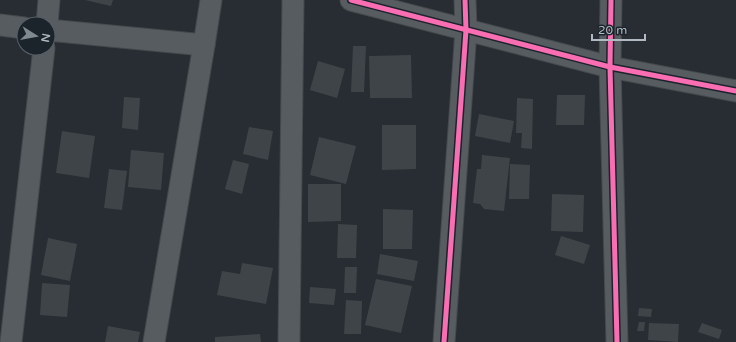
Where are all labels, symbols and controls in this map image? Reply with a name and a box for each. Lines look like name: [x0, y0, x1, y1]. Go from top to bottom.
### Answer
north arrow: [16, 16, 56, 56]
scale bar: [592, 16, 645, 42]
text: 20 m: [598, 23, 627, 37]
text: N: [38, 32, 53, 43]

